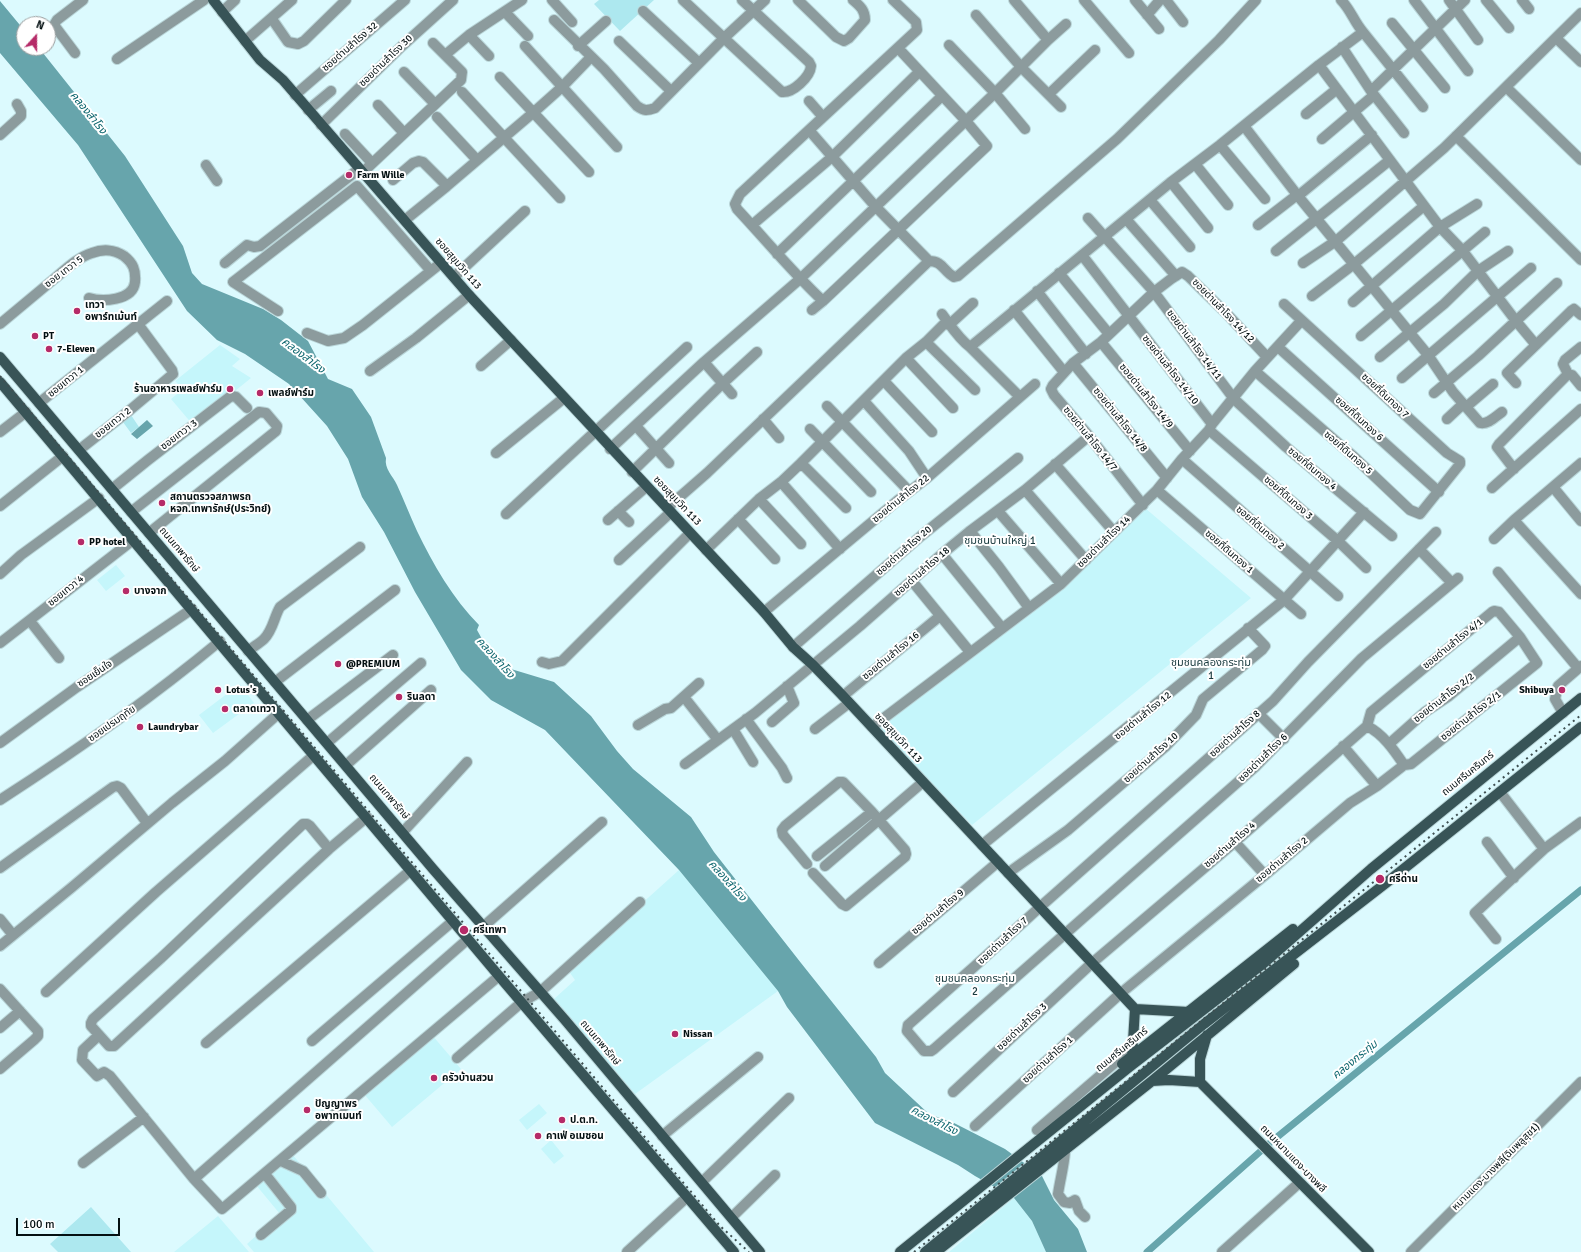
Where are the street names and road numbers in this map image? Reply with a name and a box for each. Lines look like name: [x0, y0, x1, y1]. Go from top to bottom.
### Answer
street label: ซอยด่านสำโรง 32: [320, 20, 380, 74]
street label: ซอยด่านสำโรง 30: [357, 33, 415, 89]
street label: ซอยสุขุมวิท 113: [432, 236, 484, 292]
street label: ซอย เทวา 5: [42, 254, 86, 290]
street label: ซอยด่านสำโรง 14/12: [1189, 276, 1257, 346]
street label: ซอยด่านสำโรง 14/11: [1164, 308, 1224, 382]
street label: ซอยด่านสำโรง 14/10: [1139, 333, 1201, 407]
street label: ซอยด่านสำโรง 14/9: [1116, 361, 1176, 431]
street label: ซอยเทวา 1: [46, 364, 86, 400]
street label: ซอยที่ดินทอง 7: [1359, 371, 1411, 421]
street label: ซอยด่านสำโรง 14/8: [1090, 385, 1150, 455]
street label: ซอยที่ดินทอง 6: [1333, 394, 1385, 444]
street label: ซอยด่านสำโรง 14/7: [1060, 404, 1120, 474]
street label: ซอยเทวา 2: [92, 405, 134, 441]
street label: ซอยเทวา 3: [158, 417, 200, 453]
street label: ซอยที่ดินทอง 5: [1321, 429, 1375, 477]
street label: ซอยที่ดินทอง 4: [1285, 445, 1339, 493]
street label: ซอยด่านสำโรง 22: [870, 472, 932, 526]
street label: ซอยสุขุมวิท 113: [650, 474, 704, 528]
street label: ซอยที่ดินทอง 3: [1261, 474, 1315, 522]
street label: ซอยที่ดินทอง 2: [1233, 504, 1287, 552]
street label: ซอยด่านสำโรง 14: [1075, 514, 1133, 570]
street label: ซอยด่านสำโรง 20: [874, 524, 934, 578]
street label: ถนนเทพารักษ์: [157, 525, 201, 575]
street label: ซอยที่ดินทอง 1: [1202, 528, 1256, 576]
street label: ซอยด่านสำโรง 18: [892, 545, 952, 599]
street label: ซอยเทวา 4: [46, 573, 86, 609]
street label: ซอยด่านสำโรง 4/1: [1421, 616, 1485, 672]
street label: ซอยด่านสำโรง 16: [860, 629, 922, 683]
street label: ซอยเย็นใจ: [75, 658, 115, 690]
street label: ซอยด่านสำโรง 2/2: [1411, 671, 1477, 725]
street label: ซอยด่านสำโรง 12: [1112, 689, 1174, 743]
street label: ซอยด่านสำโรง 2/1: [1438, 689, 1504, 743]
street label: ซอยเปรมฤทัย: [86, 703, 138, 745]
street label: ซอยด่านสำโรง 8: [1207, 708, 1263, 760]
street label: ซอยสุขุมวิท 113: [872, 711, 924, 765]
street label: ซอยด่านสำโรง 10: [1121, 730, 1181, 786]
street label: ซอยด่านสำโรง 6: [1236, 731, 1290, 785]
street label: ถนนศรีนครินทร์: [1439, 749, 1497, 799]
street label: ถนนเทพารักษ์: [367, 772, 411, 822]
street label: ซอยด่านสำโรง 4: [1202, 819, 1258, 871]
street label: ซอยด่านสำโรง 2: [1254, 835, 1310, 885]
street label: ซอยด่านสำโรง 9: [910, 887, 966, 937]
street label: ซอยด่านสำโรง 7: [975, 915, 1031, 967]
street label: ซอยด่านสำโรง 3: [994, 1001, 1050, 1053]
street label: ถนนเทพารักษ์: [578, 1018, 622, 1068]
street label: ถนนศรีนครินทร์: [1093, 1025, 1151, 1075]
street label: ซอยด่านสำโรง 1: [1020, 1034, 1076, 1086]
street label: หนามแดง-บางพลี(ฉิมพลูสุข1): [1450, 1121, 1542, 1213]
street label: ถนนหนามแดง-บางพลี: [1258, 1123, 1328, 1195]

